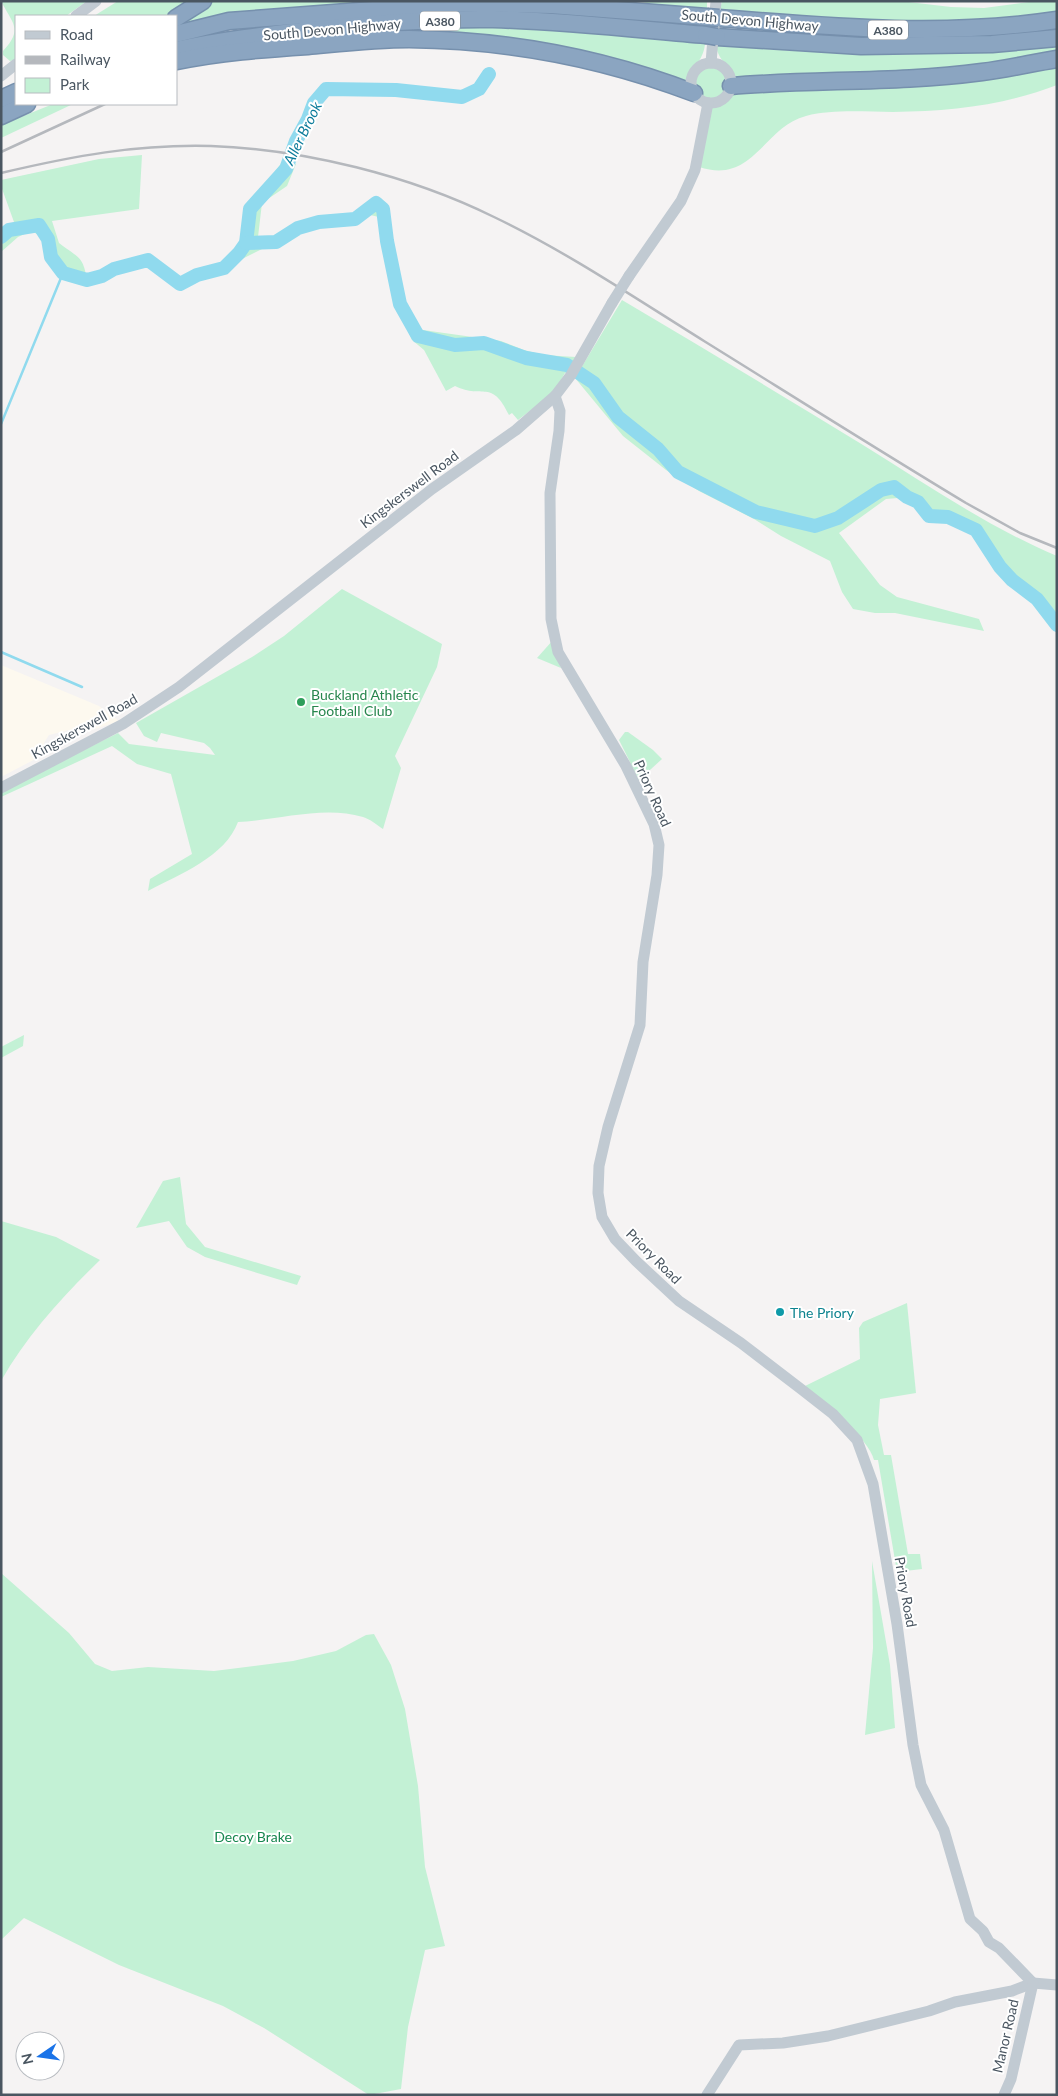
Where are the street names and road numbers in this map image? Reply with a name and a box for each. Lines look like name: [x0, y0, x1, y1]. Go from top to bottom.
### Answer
street label: South Devon Highway: [681, 6, 820, 35]
road number: A380: [420, 12, 460, 30]
street label: South Devon Highway: [263, 14, 402, 43]
road number: A380: [868, 20, 908, 40]
street label: Kingskerswell Road: [357, 447, 461, 531]
street label: Kingskerswell Road: [28, 690, 140, 762]
street label: Priory Road: [631, 757, 675, 829]
street label: Priory Road: [623, 1225, 685, 1287]
street label: Priory Road: [891, 1555, 921, 1629]
street label: Manor Road: [988, 1998, 1022, 2074]

